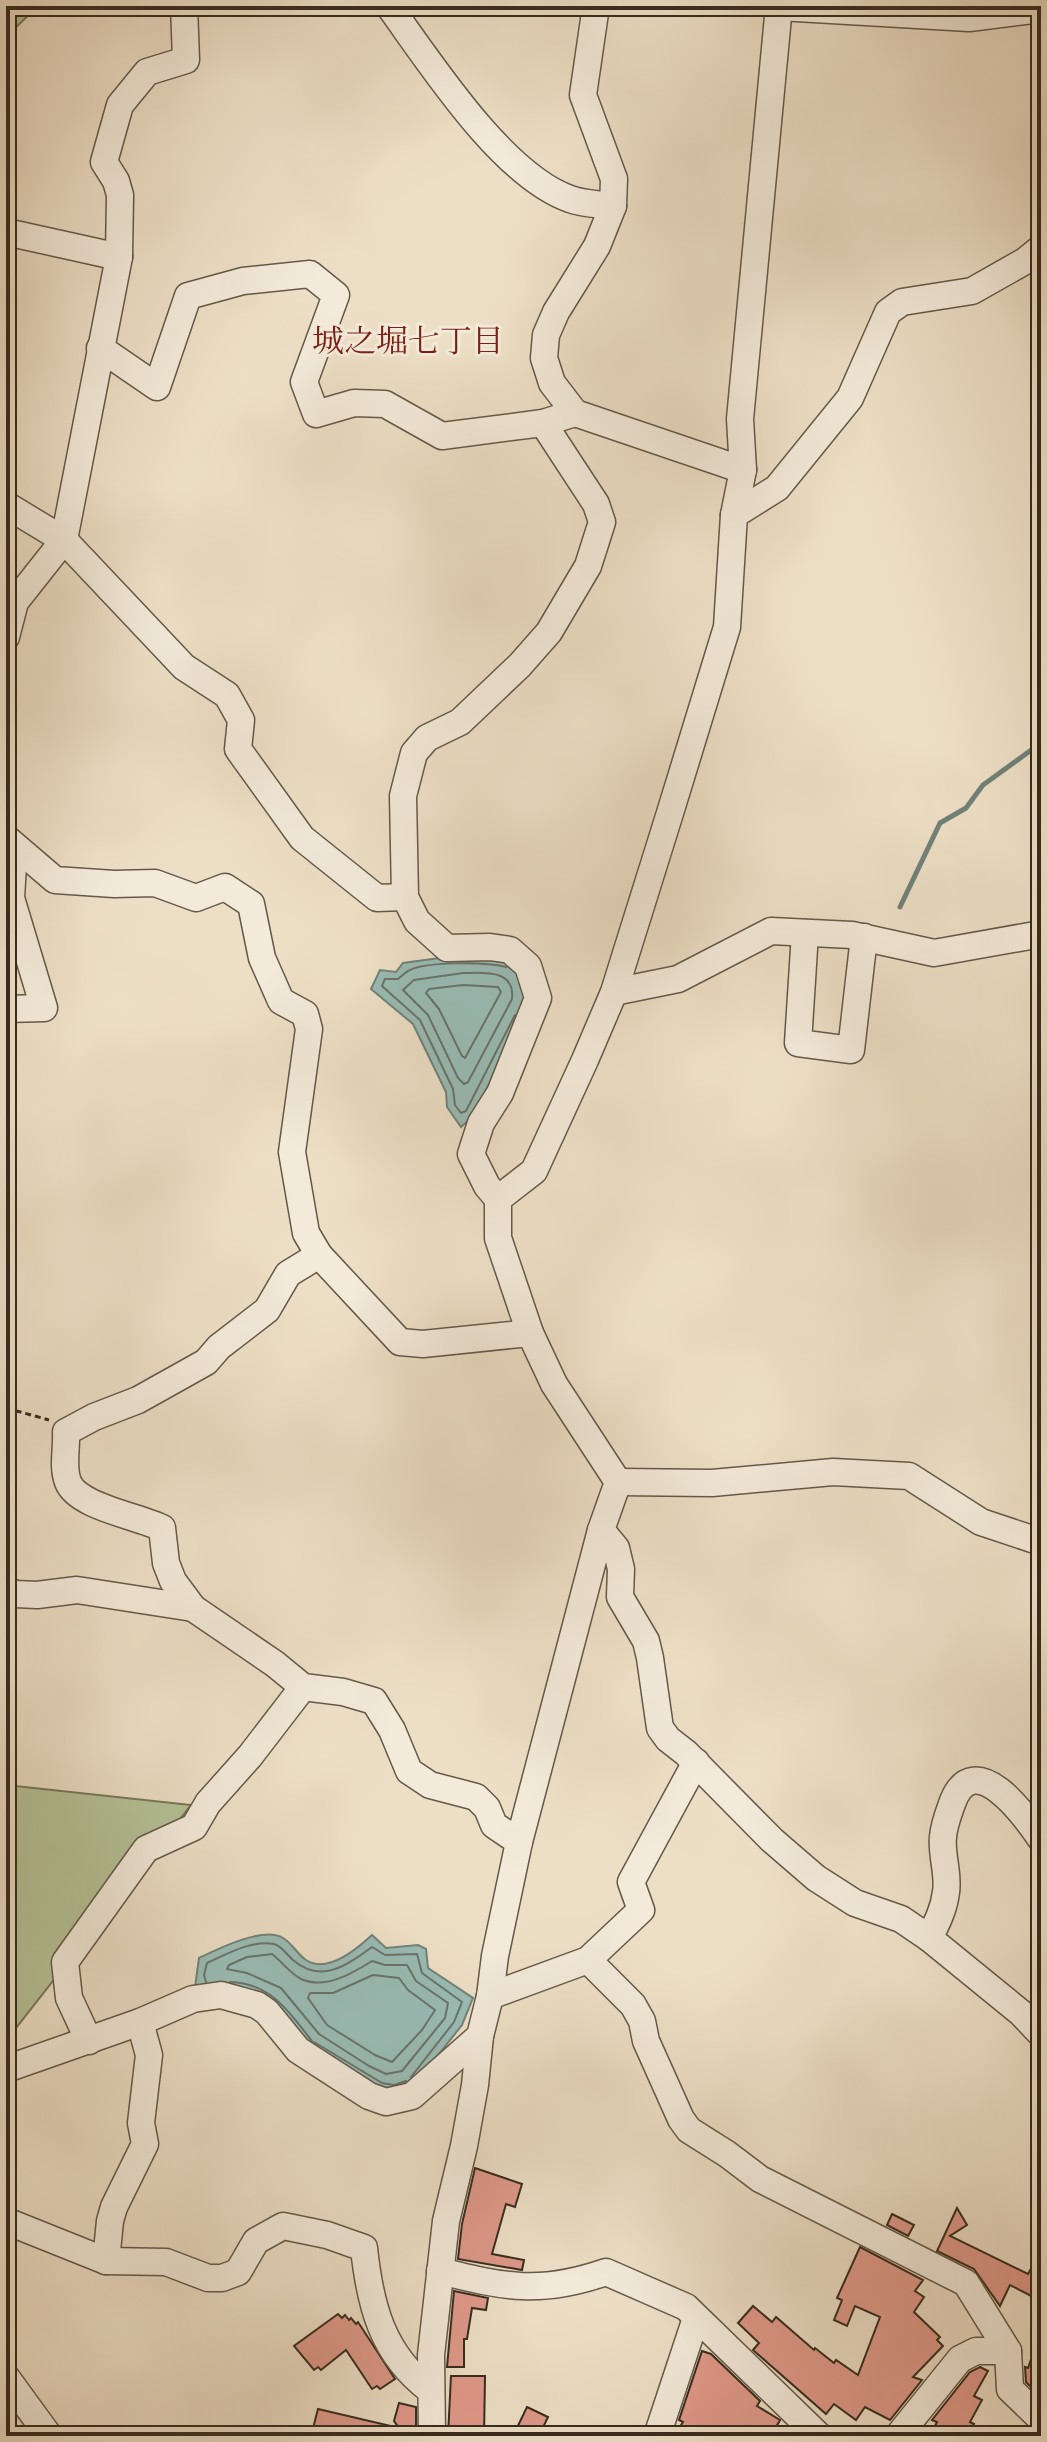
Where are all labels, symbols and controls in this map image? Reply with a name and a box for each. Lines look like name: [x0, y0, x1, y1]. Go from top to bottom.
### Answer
district label: 城之堀七丁目: [312, 319, 504, 363]

